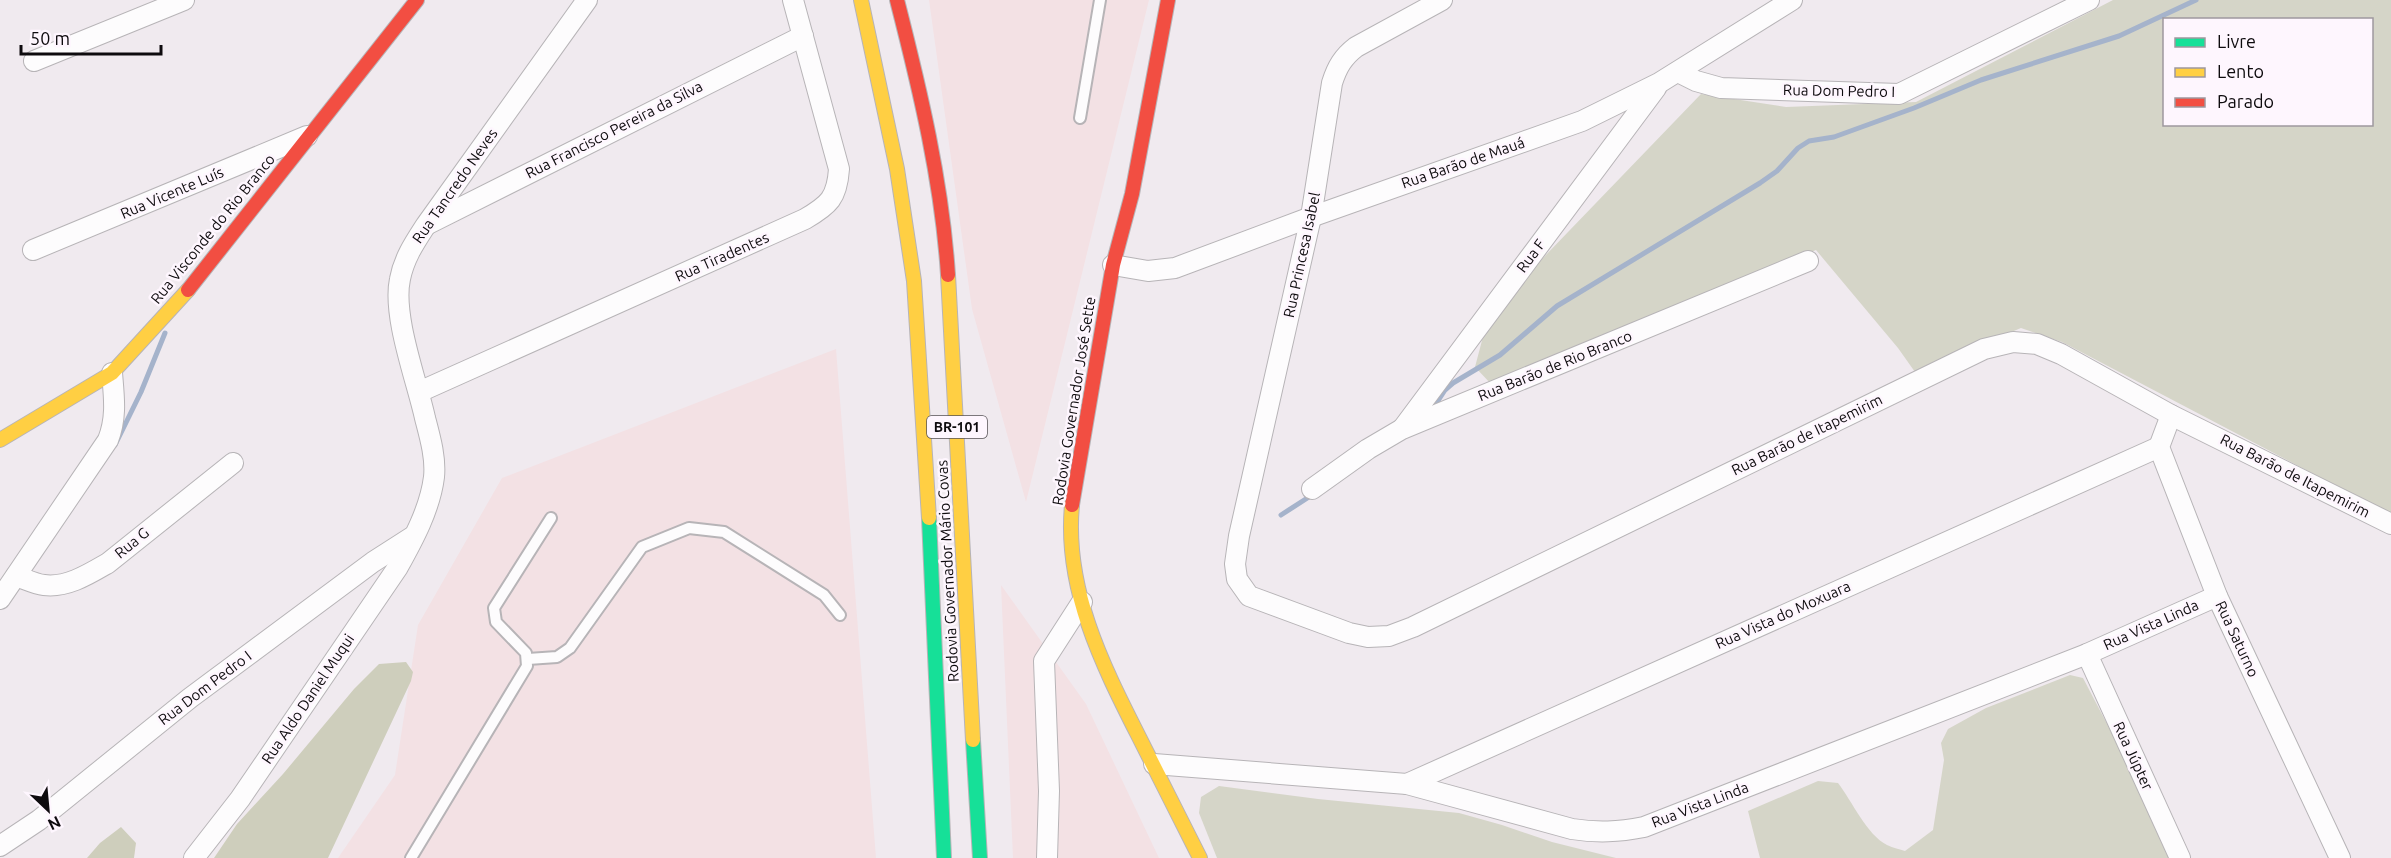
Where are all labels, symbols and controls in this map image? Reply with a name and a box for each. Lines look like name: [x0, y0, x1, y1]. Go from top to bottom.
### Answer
scale bar: [21, 18, 160, 56]
legend: [2163, 18, 2373, 126]
text: 50 m: [30, 28, 70, 48]
text: Livre: [2217, 31, 2256, 51]
text: Lento: [2217, 61, 2264, 81]
street label: Rua Francisco Pereira da Silva: [522, 77, 705, 182]
street label: Rua Dom Pedro I: [1783, 81, 1895, 100]
text: Parado: [2217, 91, 2274, 111]
street label: Rua Tancredo Neves: [409, 125, 501, 246]
street label: Rua Barão de Mauá: [1399, 133, 1527, 192]
street label: Rua Visconde do Rio Branco: [147, 151, 278, 307]
street label: Rua Vicente Luís: [118, 163, 226, 222]
street label: Rua Princesa Isabel: [1280, 191, 1323, 319]
street label: Rua Tiradentes: [672, 228, 771, 285]
street label: Rua F: [1513, 236, 1549, 276]
street label: Rodovia Governador José Sette: [1049, 295, 1098, 507]
street label: Rua Barão de Rio Branco: [1475, 327, 1634, 404]
street label: Rua Barão de Itapemirim: [1729, 391, 1885, 479]
road number: BR-101: [927, 416, 987, 438]
street label: Rua Barão de Itapemirim: [2218, 430, 2373, 521]
street label: Rodovia Governador Mário Covas: [933, 460, 962, 682]
street label: Rua G: [111, 524, 152, 561]
street label: Rua Vista do Moxuara: [1713, 577, 1853, 652]
street label: Rua Vista Linda: [2100, 596, 2201, 653]
street label: Rua Saturno: [2212, 598, 2263, 680]
street label: Rua Aldo Daniel Muqui: [258, 631, 357, 767]
street label: Rua Dom Pedro I: [155, 647, 255, 728]
street label: Rua Júpter: [2110, 719, 2157, 793]
street label: Rua Vista Linda: [1649, 778, 1751, 831]
north arrow: [18, 780, 78, 840]
text: N: [45, 813, 64, 834]

